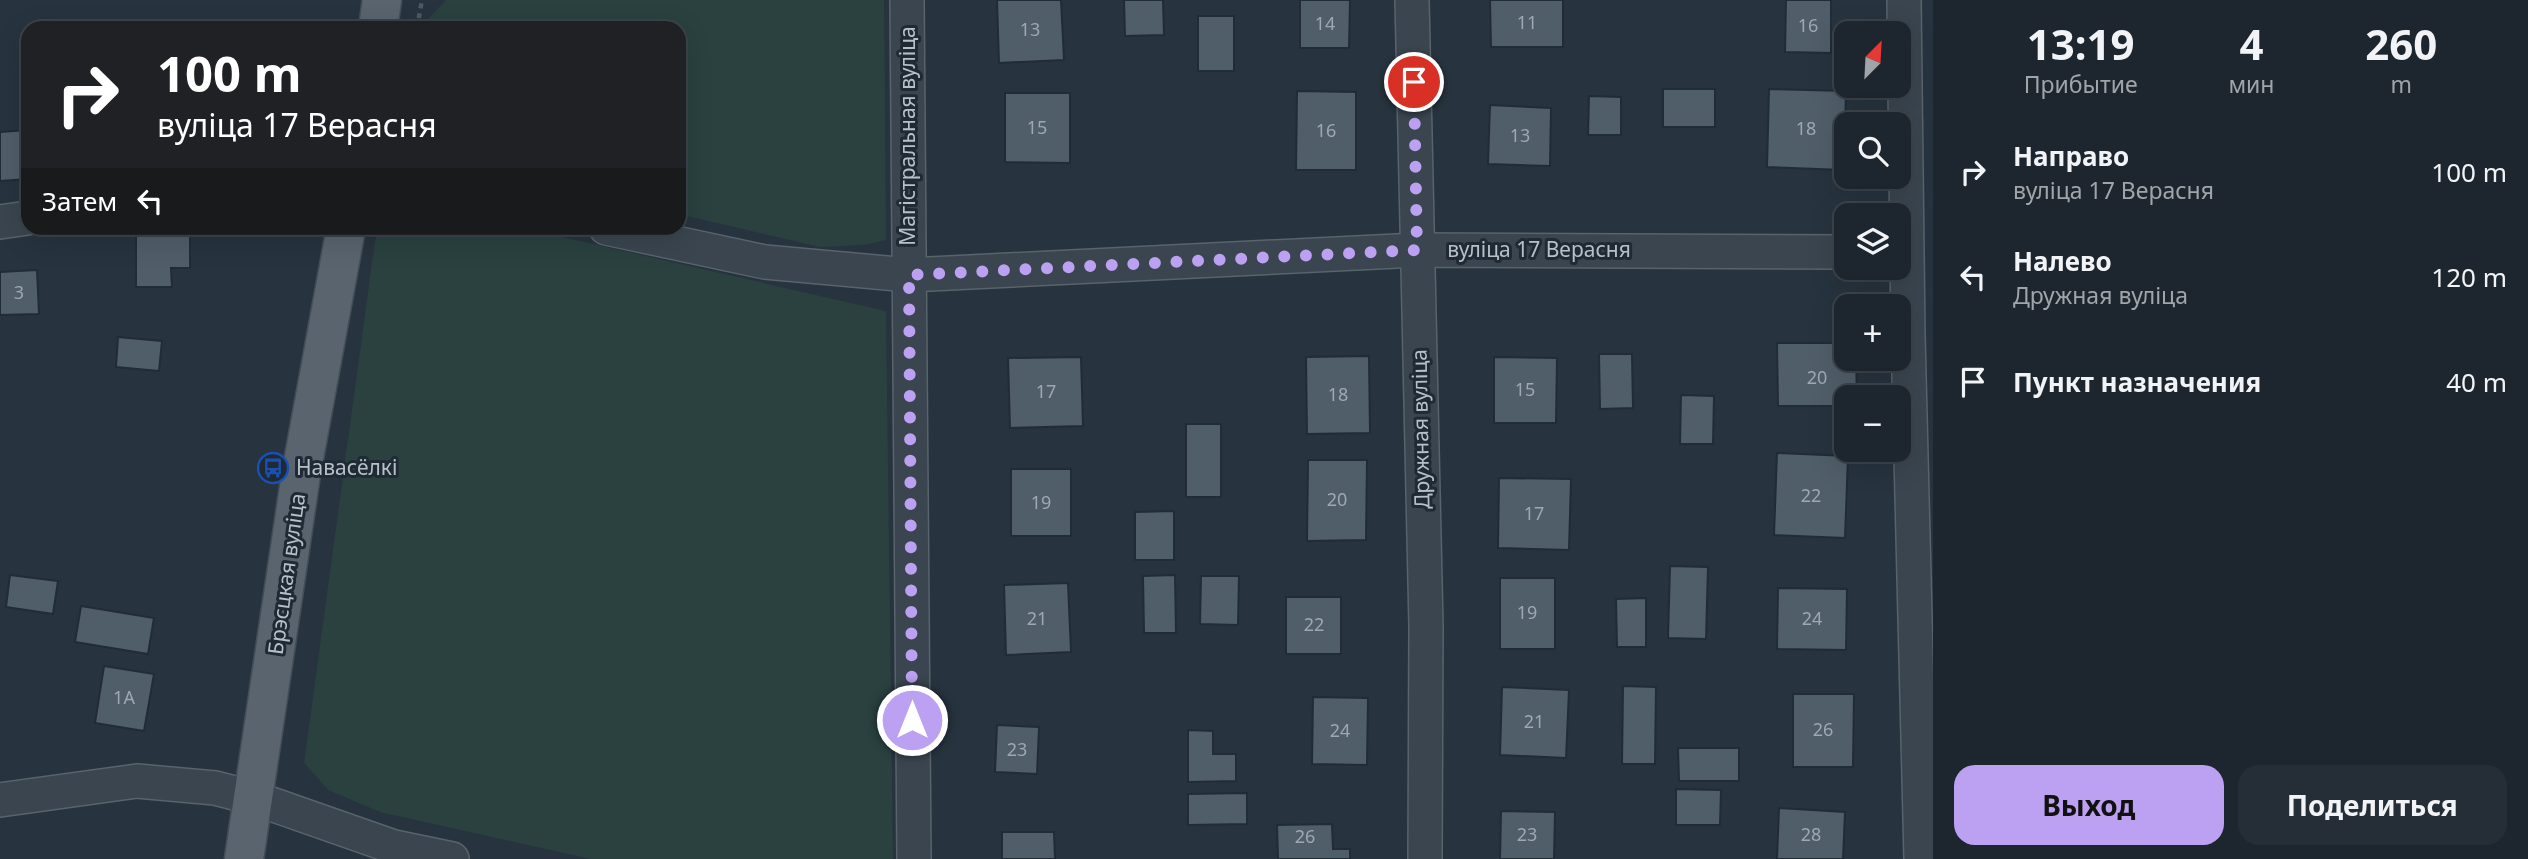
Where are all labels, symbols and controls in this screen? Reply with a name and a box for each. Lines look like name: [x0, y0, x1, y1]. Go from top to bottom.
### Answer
house number: 11: [1517, 10, 1537, 34]
house number: 14: [1315, 11, 1335, 35]
house number: 16: [1798, 13, 1818, 37]
text: 13:19: [2027, 15, 2135, 72]
text: 4: [2239, 15, 2263, 72]
text: 260: [2365, 15, 2437, 72]
house number: 13: [1020, 17, 1040, 41]
north arrow: [1834, 21, 1911, 98]
map controls: [1834, 21, 1911, 462]
street label: Магістральная вуліца: [893, 26, 921, 246]
text: 100 m: [157, 40, 302, 106]
icon: right: [42, 49, 133, 140]
pin: [1384, 52, 1444, 112]
icon: arrive: [1395, 63, 1433, 101]
text: Прибытие: [2024, 68, 2138, 100]
text: мин: [2228, 68, 2274, 100]
text: m: [2390, 68, 2412, 100]
text: вуліца 17 Верасня: [157, 103, 437, 146]
button: search: [1834, 112, 1911, 189]
house number: 15: [1027, 115, 1047, 139]
house number: 18: [1796, 116, 1816, 140]
house number: 16: [1316, 118, 1336, 142]
house number: 13: [1510, 123, 1530, 147]
text: Направо: [2013, 138, 2129, 174]
icon: right: [1954, 153, 1992, 191]
text: 100 m: [2431, 154, 2507, 190]
text: вуліца 17 Верасня: [2013, 174, 2214, 206]
icon: left: [131, 182, 169, 220]
text: Затем: [42, 183, 117, 219]
button: layers: [1834, 203, 1911, 280]
street label: вуліца 17 Верасня: [1447, 235, 1631, 263]
text: Налево: [2013, 243, 2112, 279]
icon: left: [1954, 258, 1992, 296]
text: 120 m: [2431, 259, 2507, 295]
text: Дружная вуліца: [2013, 279, 2188, 311]
house number: 3: [14, 280, 24, 304]
button: +: [1834, 294, 1911, 371]
street label: Дружная вуліца: [1405, 349, 1435, 509]
icon: arrive: [1954, 363, 1992, 401]
text: Пункт назначения: [2013, 364, 2261, 400]
text: 40 m: [2446, 364, 2507, 400]
house number: 20: [1807, 365, 1827, 389]
house number: 15: [1515, 377, 1535, 401]
house number: 17: [1036, 379, 1056, 403]
house number: 18: [1328, 382, 1348, 406]
button: −: [1834, 385, 1911, 462]
bus stop icon: Навасёлкі: [256, 451, 290, 485]
place label: Навасёлкі: [296, 453, 397, 481]
house number: 22: [1801, 483, 1821, 507]
house number: 20: [1327, 487, 1347, 511]
house number: 19: [1031, 490, 1051, 514]
street label: Брэсцкая вуліца: [261, 491, 311, 656]
house number: 17: [1524, 501, 1544, 525]
house number: 19: [1517, 600, 1537, 624]
house number: 21: [1027, 606, 1047, 630]
house number: 24: [1802, 606, 1822, 630]
house number: 22: [1304, 612, 1324, 636]
position arrow: [875, 683, 949, 757]
house number: 1А: [113, 685, 135, 709]
house number: 21: [1524, 709, 1544, 733]
house number: 26: [1813, 717, 1833, 741]
house number: 24: [1330, 718, 1350, 742]
house number: 23: [1007, 737, 1027, 761]
button: Выход: [1954, 765, 2224, 845]
button: Поделиться: [2238, 765, 2507, 845]
house number: 23: [1517, 822, 1537, 846]
house number: 28: [1801, 822, 1821, 846]
house number: 26: [1295, 824, 1315, 848]

